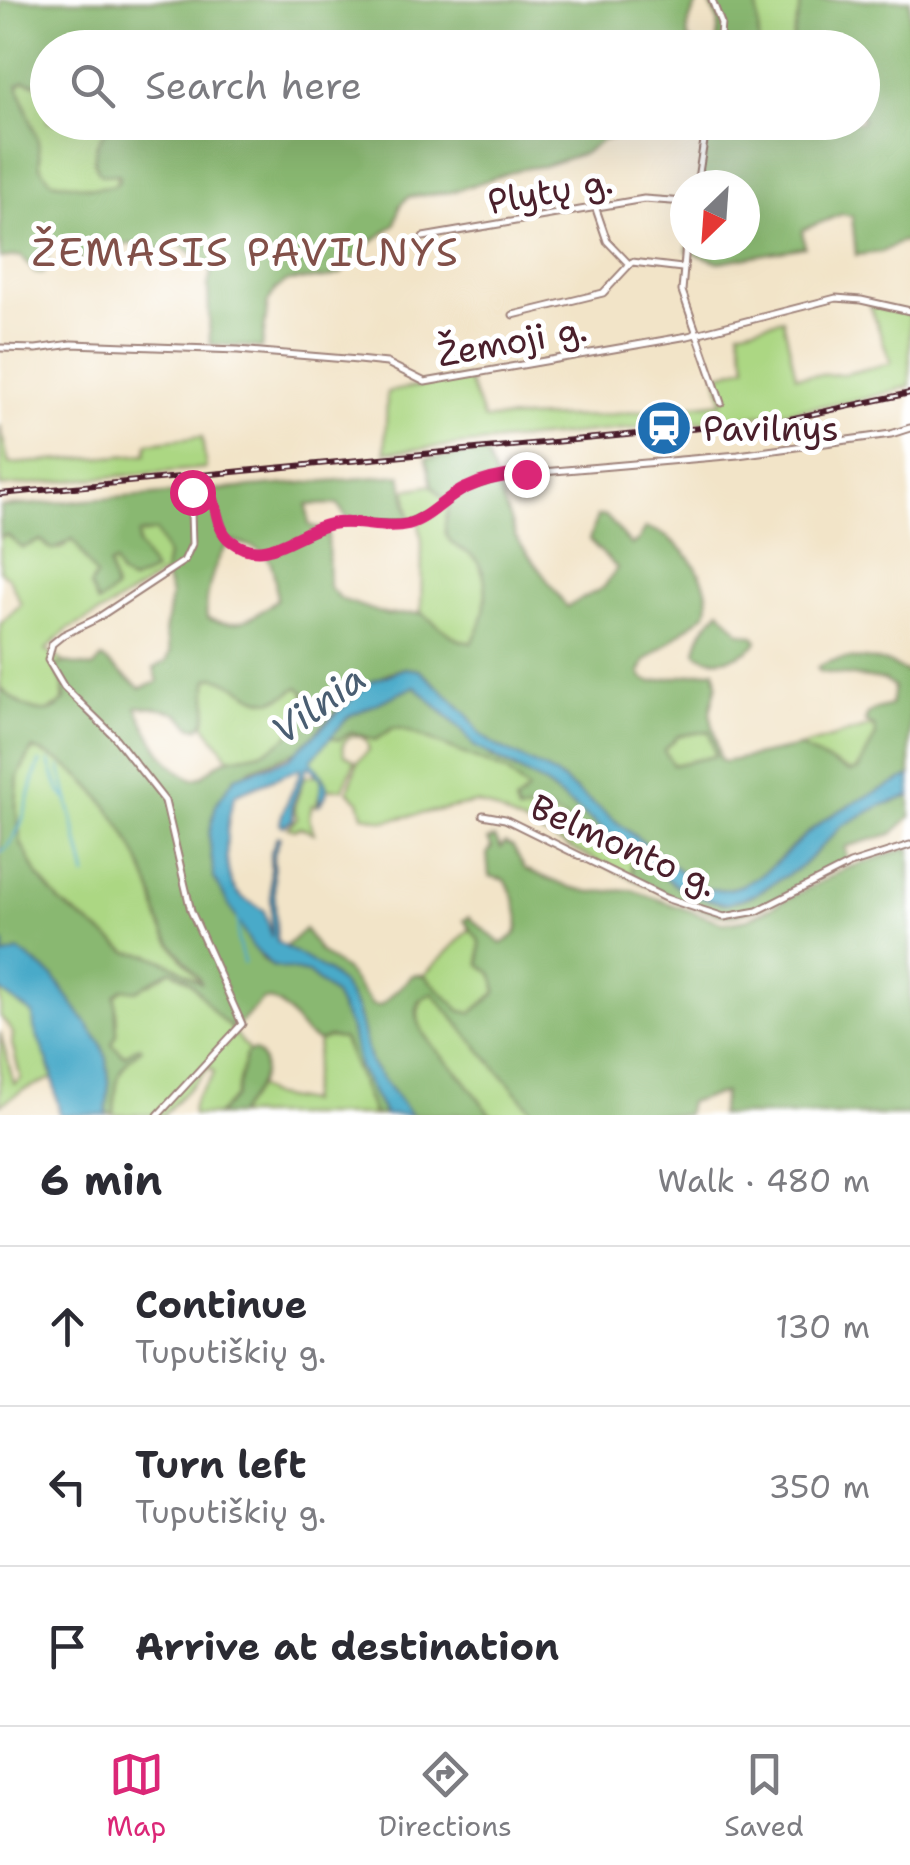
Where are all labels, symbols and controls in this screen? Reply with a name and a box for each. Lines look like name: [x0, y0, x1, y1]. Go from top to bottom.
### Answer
search box: [30, 30, 880, 140]
icon: search: [65, 58, 120, 113]
text: Search here: [145, 60, 362, 111]
street label: Plytų g.: [484, 157, 616, 225]
north arrow: [670, 170, 760, 260]
district label: ŽEMASIS PAVILNYS: [32, 225, 460, 279]
street label: Žemoji g.: [433, 305, 591, 377]
station icon: Pavilnys: [634, 398, 694, 458]
place label: Pavilnys: [703, 405, 839, 452]
route end: [504, 452, 550, 498]
route start: [170, 470, 216, 516]
water label: Vilnia: [260, 652, 376, 756]
street label: Belmonto g.: [523, 783, 725, 907]
text: 6 min: [40, 1152, 162, 1208]
text: Walk · 480 m: [658, 1159, 870, 1202]
text: Continue: [135, 1279, 307, 1330]
icon: ahead: [40, 1299, 95, 1354]
text: 130 m: [775, 1305, 870, 1348]
text: Tuputiškių g.: [135, 1330, 326, 1373]
text: Turn left: [135, 1439, 307, 1490]
icon: left: [40, 1459, 95, 1514]
text: 350 m: [768, 1465, 870, 1508]
text: Tuputiškių g.: [135, 1490, 326, 1533]
icon: arrive: [40, 1619, 95, 1674]
text: Arrive at destination: [135, 1621, 559, 1672]
tab: Map: [106, 1747, 166, 1845]
tab: Directions: [379, 1747, 512, 1845]
tab: Saved: [724, 1747, 804, 1845]

